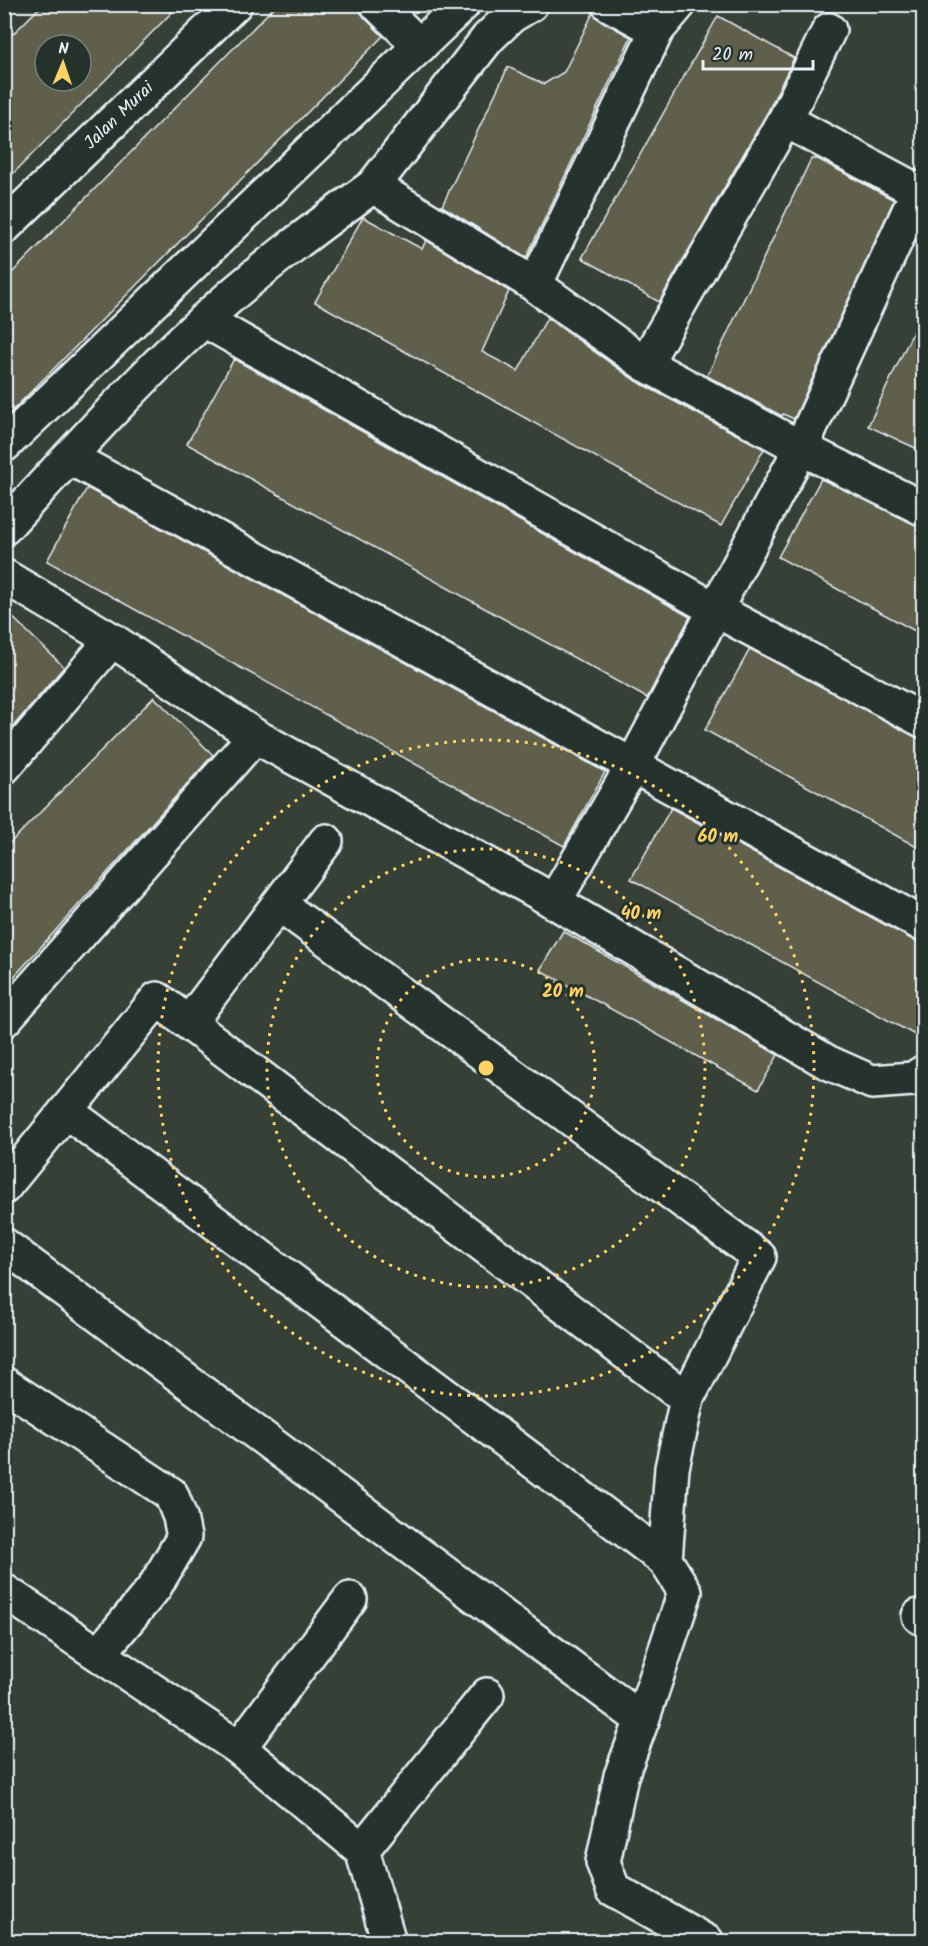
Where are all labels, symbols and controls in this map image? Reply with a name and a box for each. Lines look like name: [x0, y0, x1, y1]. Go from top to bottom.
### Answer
north arrow: [33, 33, 93, 93]
scale bar: [703, 33, 812, 71]
text: N: [58, 37, 69, 62]
text: 20 m: [712, 41, 753, 70]
street label: Jalan Murai: [77, 74, 161, 157]
text: 60 m: [698, 823, 739, 852]
text: 40 m: [621, 900, 662, 929]
text: 20 m: [542, 978, 584, 1007]
centre of rings: [476, 1058, 496, 1078]

